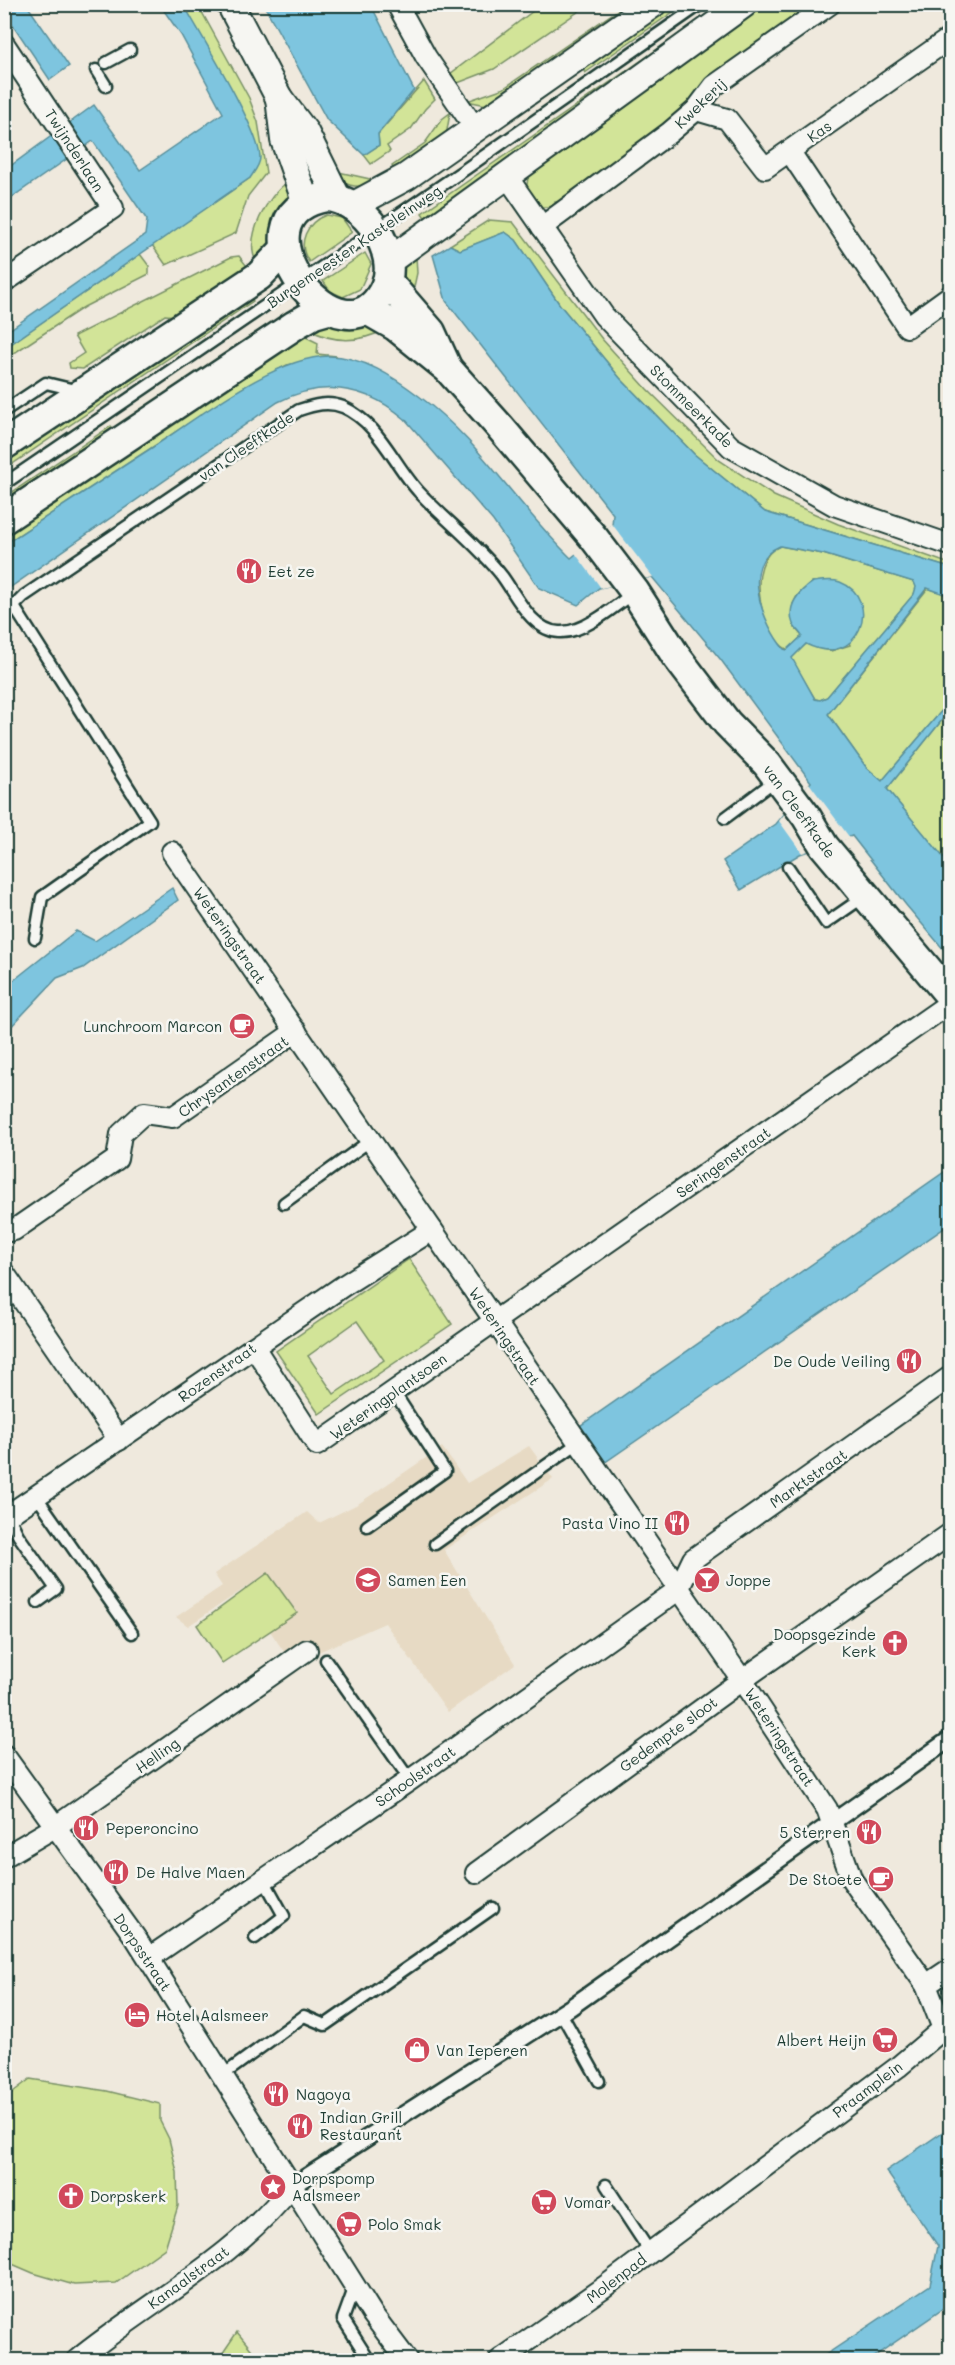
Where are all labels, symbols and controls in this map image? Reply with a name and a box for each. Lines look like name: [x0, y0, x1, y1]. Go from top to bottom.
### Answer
street label: Kwekerij: [670, 73, 730, 133]
street label: Twijnderlaan: [41, 105, 109, 195]
street label: Kas: [803, 115, 835, 147]
street label: Burgemeester Kasteleinweg: [263, 180, 445, 312]
street label: Stommeerkade: [646, 360, 738, 452]
street label: van Cleeffkade: [194, 407, 298, 485]
restaurant icon: Eet ze: [234, 556, 264, 586]
place label: Eet ze: [268, 561, 315, 581]
street label: van Cleeffkade: [759, 760, 841, 862]
street label: Weteringstraat: [189, 882, 271, 988]
cafe icon: Lunchroom Marcon: [227, 1011, 257, 1041]
place label: Lunchroom Marcon: [83, 1016, 222, 1036]
street label: Chrysantenstraat: [174, 1030, 292, 1122]
street label: Seringenstraat: [672, 1122, 774, 1202]
street label: Weteringstraat: [465, 1283, 545, 1389]
street label: Rozenstraat: [174, 1338, 260, 1406]
restaurant icon: De Oude Veiling: [894, 1346, 924, 1376]
street label: Weteringplantsoen: [326, 1348, 450, 1444]
place label: De Oude Veiling: [773, 1351, 890, 1371]
street label: Marktstraat: [765, 1444, 851, 1512]
restaurant icon: Pasta Vino II: [662, 1508, 692, 1538]
place label: Pasta Vino II: [562, 1513, 658, 1533]
school or university icon: Samen Een: [353, 1565, 383, 1595]
bar icon: Joppe: [692, 1565, 722, 1595]
place label: Samen Een: [388, 1570, 466, 1590]
place label: Joppe: [726, 1570, 771, 1590]
place label: Doopsgezinde Kerk: [773, 1624, 876, 1661]
church icon: Doopsgezinde Kerk: [880, 1628, 910, 1658]
street label: Weteringstraat: [741, 1684, 819, 1790]
street label: Gedempte sloot: [615, 1692, 721, 1776]
street label: Helling: [131, 1733, 183, 1777]
street label: Schoolstraat: [371, 1741, 459, 1811]
restaurant icon: Peperoncino: [71, 1813, 101, 1843]
restaurant icon: 5 Sterren: [854, 1817, 884, 1847]
place label: Peperoncino: [106, 1818, 198, 1838]
place label: 5 Sterren: [779, 1822, 850, 1842]
restaurant icon: De Halve Maen: [101, 1857, 131, 1887]
place label: De Halve Maen: [136, 1862, 245, 1882]
cafe icon: De Stoete: [866, 1864, 896, 1894]
place label: De Stoete: [788, 1869, 862, 1889]
street label: Dorpsstraat: [110, 1909, 176, 1995]
hotel icon: Hotel Aalsmeer: [122, 2000, 152, 2030]
place label: Hotel Aalsmeer: [156, 2005, 269, 2025]
supermarket icon: Albert Heijn: [870, 2025, 900, 2055]
place label: Albert Heijn: [776, 2030, 866, 2050]
shop icon: Van Ieperen: [402, 2035, 432, 2065]
place label: Van Ieperen: [436, 2040, 528, 2060]
street label: Praamplein: [828, 2056, 906, 2122]
restaurant icon: Nagoya: [261, 2079, 291, 2109]
place label: Nagoya: [296, 2084, 351, 2104]
place label: Indian Grill Restaurant: [320, 2107, 402, 2144]
restaurant icon: Indian Grill Restaurant: [285, 2111, 315, 2141]
place label: Dorpspomp Aalsmeer: [292, 2168, 375, 2205]
place icon: Dorpspomp Aalsmeer: [258, 2172, 288, 2202]
church icon: Dorpskerk: [56, 2181, 86, 2211]
place label: Dorpskerk: [90, 2186, 166, 2206]
supermarket icon: Vomar: [529, 2187, 559, 2217]
place label: Vomar: [564, 2192, 611, 2212]
supermarket icon: Polo Smak: [334, 2209, 364, 2239]
place label: Polo Smak: [368, 2214, 441, 2234]
street label: Kanaalstraat: [143, 2241, 233, 2313]
street label: Molenpad: [582, 2249, 650, 2307]

